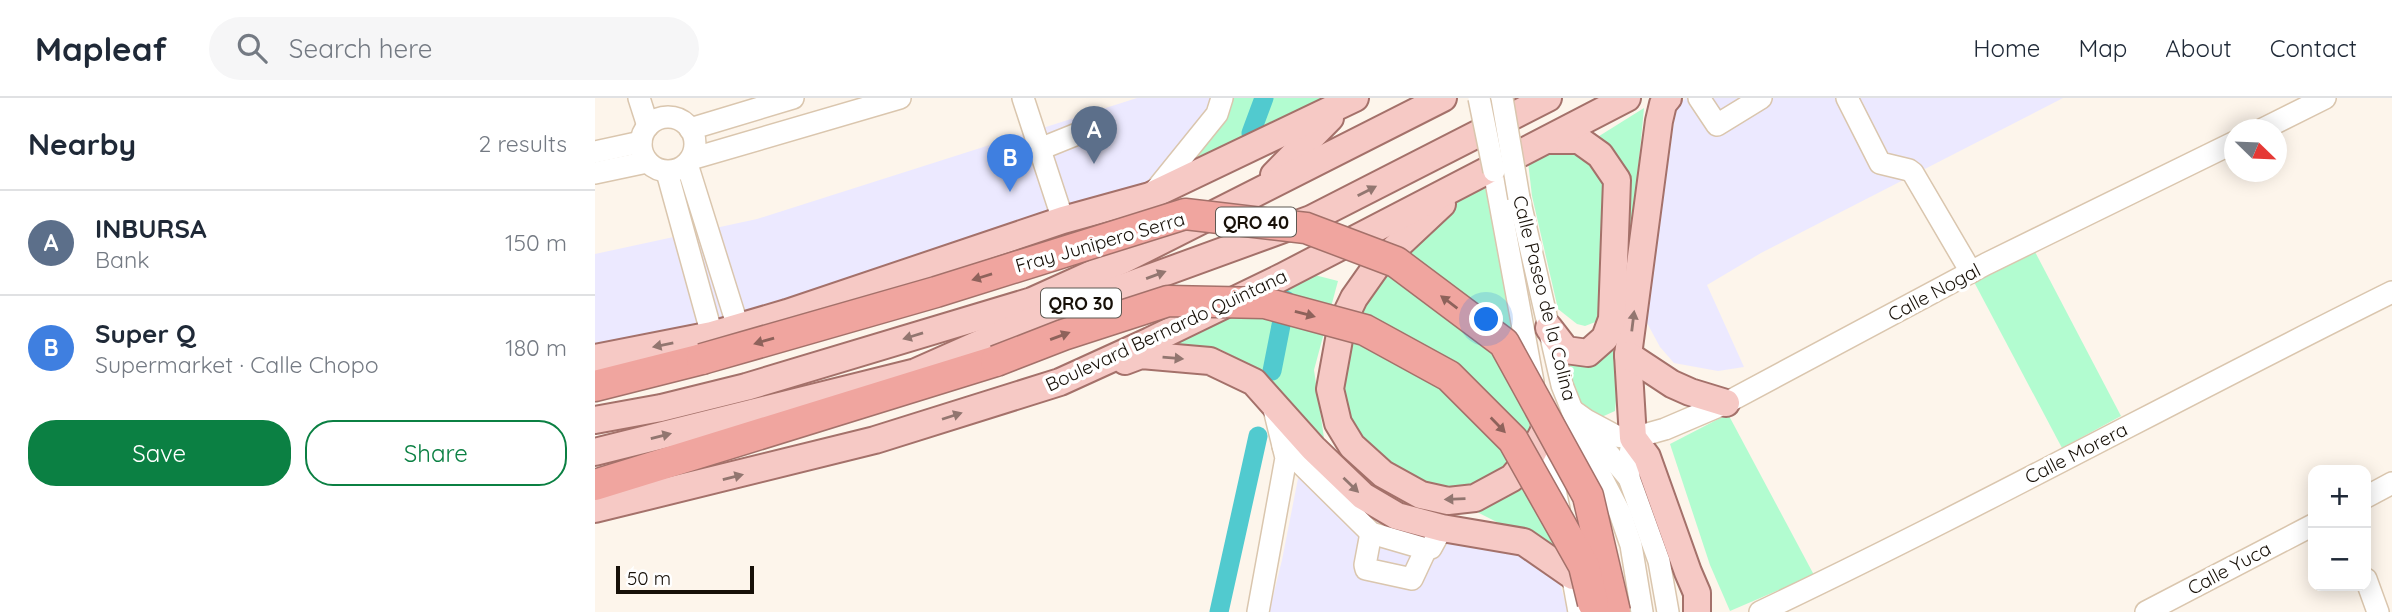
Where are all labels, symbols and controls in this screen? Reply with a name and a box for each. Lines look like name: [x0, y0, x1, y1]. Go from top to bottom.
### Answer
search box: [209, 17, 699, 80]
text: Mapleaf: [35, 28, 167, 69]
icon: search: [233, 29, 271, 67]
text: Search here: [289, 32, 432, 65]
text: Home: [1973, 33, 2040, 63]
text: Map: [2078, 33, 2127, 63]
text: About: [2165, 33, 2232, 63]
text: Contact: [2270, 33, 2357, 63]
pin: A: [1071, 106, 1117, 164]
north arrow: [2224, 119, 2287, 182]
text: Nearby: [28, 125, 136, 163]
text: 2 results: [478, 129, 567, 158]
pin: B: [987, 134, 1033, 192]
one-way arrow: [1357, 185, 1377, 196]
street label: Calle Paseo de la Colina: [1508, 193, 1582, 403]
street label: Fray Junipero Serra: [1013, 206, 1187, 278]
road number: QRO 40: [1216, 208, 1296, 237]
text: INBURSA: [95, 212, 207, 245]
text: A: [44, 228, 58, 257]
text: 150 m: [505, 228, 567, 257]
text: Bank: [95, 245, 150, 274]
street label: Calle Nogal: [1884, 258, 1984, 326]
street label: Boulevard Bernardo Quintana: [1041, 263, 1291, 397]
one-way arrow: [1146, 270, 1167, 281]
one-way arrow: [972, 273, 993, 283]
road number: QRO 30: [1041, 288, 1121, 318]
one-way arrow: [1441, 294, 1459, 309]
your location: [1469, 302, 1503, 336]
one-way arrow: [1294, 309, 1315, 319]
one-way arrow: [1627, 310, 1638, 332]
text: Super Q: [95, 317, 196, 350]
one-way arrow: [1049, 331, 1070, 342]
one-way arrow: [902, 332, 923, 342]
text: B: [43, 333, 59, 362]
text: 180 m: [505, 333, 567, 362]
one-way arrow: [753, 336, 775, 347]
one-way arrow: [652, 339, 674, 350]
text: Supermarket · Calle Chopo: [95, 350, 379, 379]
one-way arrow: [1162, 353, 1184, 364]
one-way arrow: [942, 410, 963, 421]
one-way arrow: [1489, 416, 1505, 433]
street label: Calle Morera: [2021, 417, 2131, 489]
button: Save: [28, 420, 291, 486]
button: Share: [305, 420, 567, 486]
one-way arrow: [651, 430, 673, 441]
map controls: [2308, 465, 2371, 591]
button: +: [2308, 465, 2371, 528]
one-way arrow: [722, 471, 744, 482]
one-way arrow: [1342, 476, 1359, 492]
one-way arrow: [1443, 494, 1465, 505]
button: −: [2308, 528, 2371, 591]
street label: Calle Yuca: [2183, 536, 2275, 600]
scale bar: [616, 563, 754, 595]
text: 50 m: [627, 566, 671, 590]

